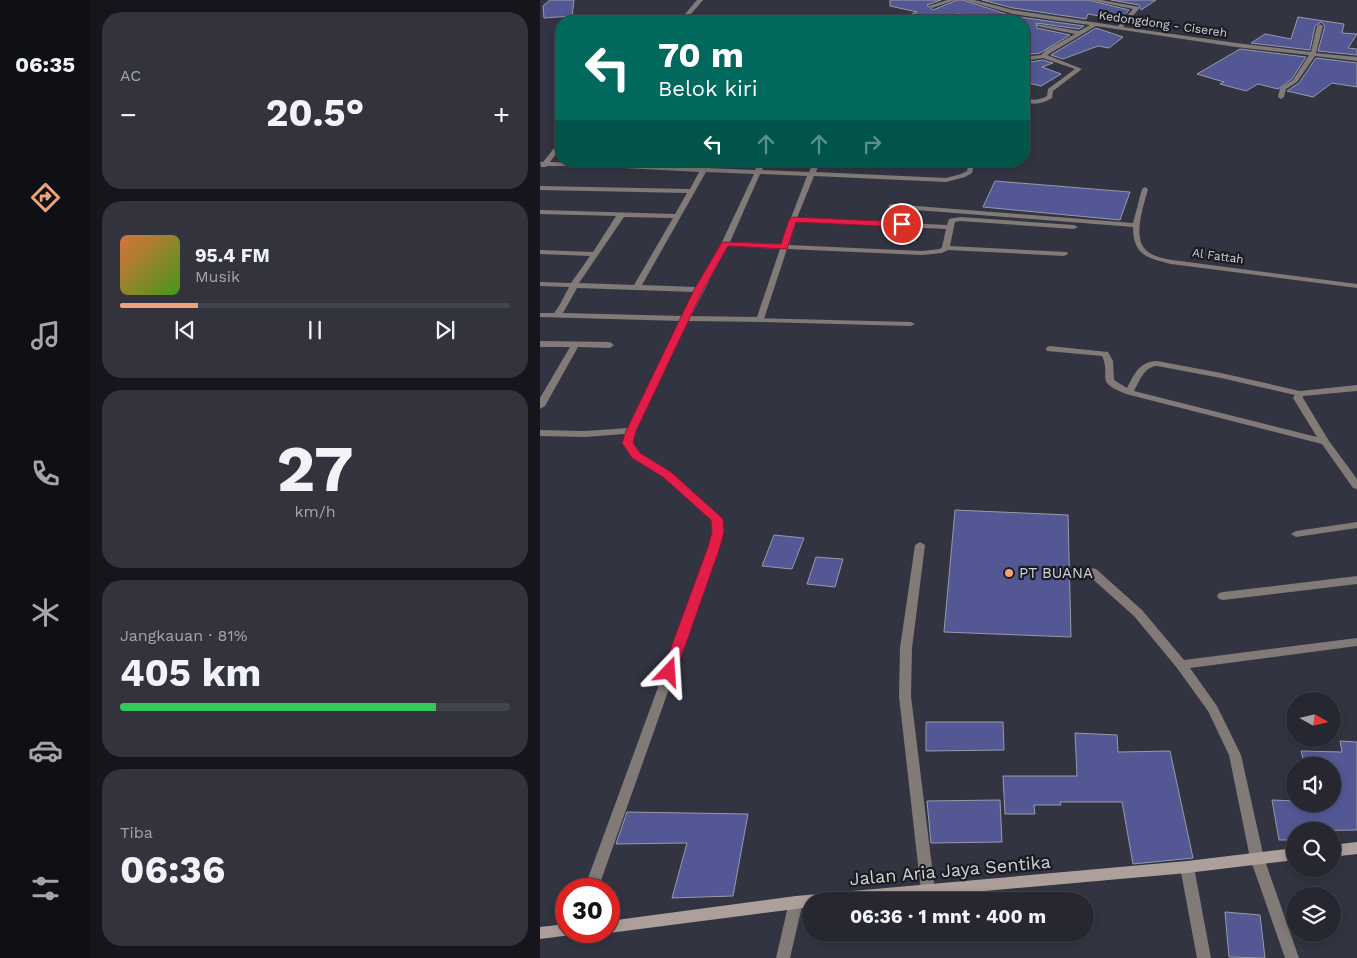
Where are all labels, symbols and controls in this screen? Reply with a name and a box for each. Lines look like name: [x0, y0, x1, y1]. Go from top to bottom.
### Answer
street label: Kedongdong - Cisereh: [1098, 8, 1228, 40]
text: 70 m: [658, 34, 744, 76]
icon: left: [575, 35, 640, 100]
text: 06:35: [15, 52, 75, 77]
text: AC: [120, 66, 141, 85]
text: Belok kiri: [658, 76, 758, 101]
text: 20.5°: [266, 91, 364, 135]
text: −: [120, 98, 137, 131]
text: +: [493, 98, 510, 131]
icon: left: [699, 130, 727, 158]
icon: ahead: [752, 130, 780, 158]
icon: ahead: [805, 130, 833, 158]
icon: right: [858, 130, 886, 158]
icon: directions: [28, 180, 63, 215]
pin: [881, 203, 923, 245]
icon: arrive: [888, 210, 916, 238]
text: 95.4 FM: [195, 244, 270, 267]
street label: Al Fattah: [1191, 245, 1245, 267]
text: Musik: [195, 267, 240, 286]
icon: previous: [171, 316, 199, 344]
icon: pause: [301, 316, 329, 344]
icon: next: [431, 316, 459, 344]
icon: music: [28, 318, 63, 353]
text: 27: [276, 431, 354, 507]
icon: phone: [28, 456, 63, 491]
text: km/h: [294, 502, 336, 521]
place label: PT BUANA: [1019, 564, 1093, 582]
marker: PT BUANA: [1003, 567, 1015, 579]
icon: climate: [28, 595, 63, 630]
text: Jangkauan · 81%: [120, 626, 247, 645]
position arrow: [642, 645, 694, 697]
text: 405 km: [120, 651, 261, 695]
north arrow: [1286, 692, 1341, 748]
map controls: [1286, 692, 1341, 942]
icon: car: [28, 733, 63, 768]
button: sound: [1286, 757, 1341, 812]
button: search: [1286, 822, 1341, 877]
text: Tiba: [120, 823, 153, 842]
text: 06:36: [120, 848, 225, 892]
street label: Jalan Aria Jaya Sentika: [849, 851, 1051, 889]
icon: filters: [28, 871, 63, 906]
speed limit sign: 30: [555, 878, 620, 943]
button: layers: [1286, 887, 1341, 942]
text: 06:36 · 1 mnt · 400 m: [850, 905, 1046, 928]

